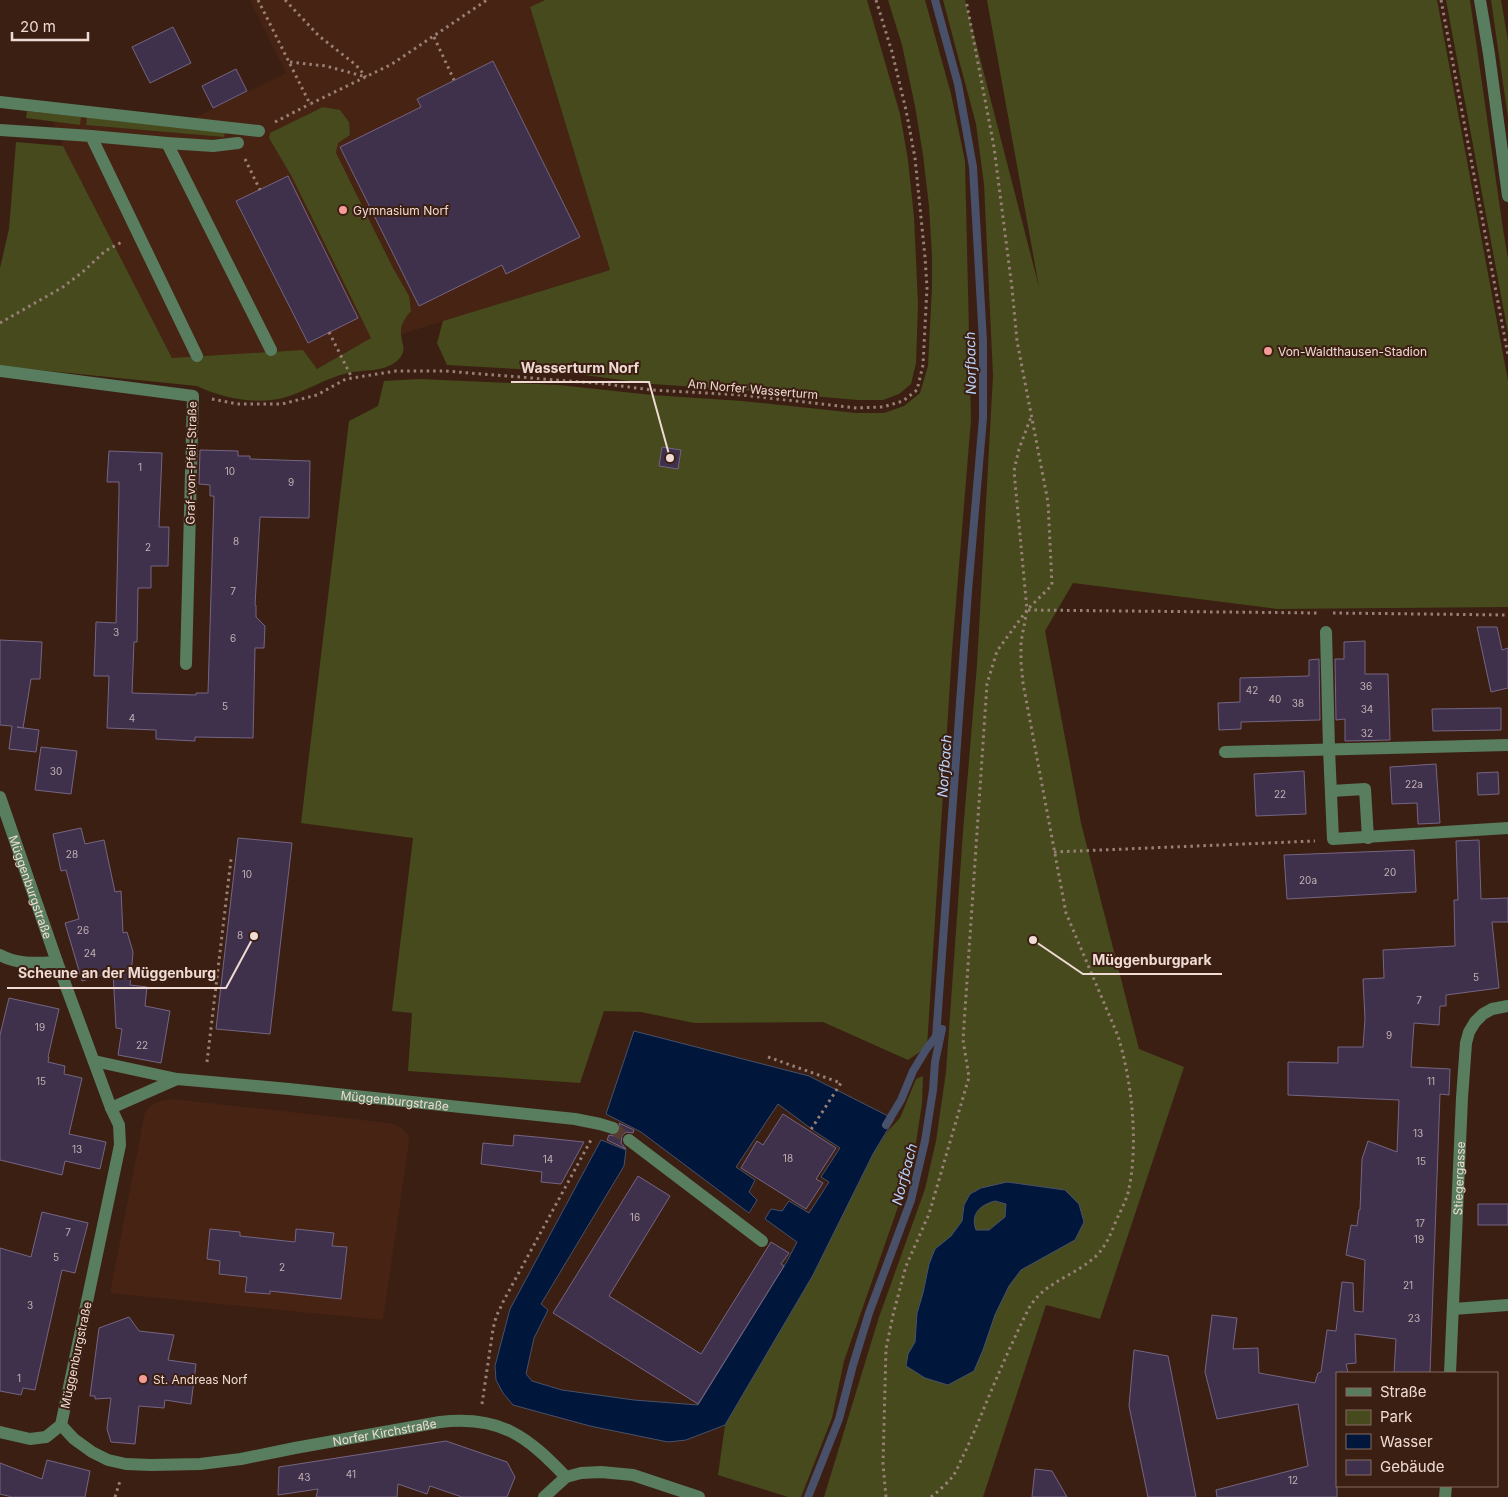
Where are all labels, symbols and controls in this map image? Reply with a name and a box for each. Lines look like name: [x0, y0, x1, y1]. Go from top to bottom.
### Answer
scale bar: [12, 10, 89, 42]
text: 20 m: [20, 17, 56, 36]
place label: Gymnasium Norf: [353, 203, 449, 218]
marker: Gymnasium Norf: [337, 204, 349, 216]
water label: Norfbach: [961, 331, 979, 395]
place label: Von-Waldthausen-Stadion: [1278, 344, 1427, 359]
marker: Von-Waldthausen-Stadion: [1262, 345, 1274, 357]
callout: Wasserturm Norf: [511, 353, 649, 382]
text: Wasserturm Norf: [521, 359, 640, 376]
street label: Am Norfer Wasserturm: [687, 376, 819, 402]
street label: Graf-von-Pfeil-Straße: [182, 401, 200, 525]
house number: 1: [138, 461, 142, 473]
house number: 10: [225, 465, 235, 477]
house number: 9: [288, 476, 294, 488]
house number: 8: [233, 535, 239, 547]
house number: 2: [145, 541, 151, 553]
house number: 7: [230, 585, 236, 597]
house number: 3: [113, 626, 119, 638]
house number: 6: [230, 632, 236, 644]
house number: 36: [1360, 680, 1372, 692]
house number: 42: [1246, 684, 1258, 696]
house number: 40: [1269, 693, 1281, 705]
house number: 38: [1292, 697, 1304, 709]
house number: 5: [222, 700, 228, 712]
house number: 34: [1361, 703, 1373, 715]
house number: 4: [129, 712, 135, 724]
house number: 32: [1361, 727, 1373, 739]
water label: Norfbach: [933, 734, 955, 798]
house number: 30: [50, 765, 62, 777]
house number: 22a: [1405, 778, 1423, 790]
house number: 22: [1274, 788, 1286, 800]
street label: Müggenburgstraße: [6, 833, 56, 941]
house number: 28: [66, 848, 78, 860]
house number: 20: [1384, 866, 1396, 878]
house number: 10: [242, 868, 252, 880]
house number: 20a: [1299, 874, 1317, 886]
house number: 26: [77, 924, 89, 936]
house number: 8: [237, 929, 243, 941]
callout: Müggenburgpark: [1083, 945, 1222, 974]
house number: 24: [84, 947, 96, 959]
text: Müggenburgpark: [1092, 951, 1213, 968]
callout: Scheune an der Müggenburg: [7, 959, 226, 988]
text: Scheune an der Müggenburg: [18, 964, 216, 981]
house number: 5: [1473, 971, 1479, 983]
house number: 7: [1416, 994, 1422, 1006]
house number: 19: [35, 1021, 45, 1033]
house number: 9: [1386, 1029, 1392, 1041]
house number: 22: [136, 1039, 148, 1051]
house number: 15: [36, 1075, 46, 1087]
house number: 11: [1427, 1075, 1435, 1087]
street label: Müggenburgstraße: [340, 1087, 450, 1113]
house number: 13: [1413, 1127, 1423, 1139]
water label: Norfbach: [888, 1141, 920, 1207]
street label: Stiegergasse: [1449, 1141, 1468, 1215]
house number: 13: [72, 1143, 82, 1155]
house number: 18: [783, 1152, 793, 1164]
house number: 14: [543, 1153, 553, 1165]
house number: 15: [1416, 1155, 1426, 1167]
house number: 16: [630, 1211, 640, 1223]
house number: 17: [1415, 1217, 1425, 1229]
house number: 7: [65, 1226, 71, 1238]
house number: 19: [1414, 1233, 1424, 1245]
house number: 5: [53, 1251, 59, 1263]
house number: 2: [279, 1261, 285, 1273]
house number: 21: [1403, 1279, 1413, 1291]
house number: 3: [27, 1299, 33, 1311]
street label: Müggenburgstraße: [57, 1300, 95, 1410]
house number: 23: [1408, 1312, 1420, 1324]
house number: 1: [17, 1372, 21, 1384]
place label: St. Andreas Norf: [153, 1372, 248, 1387]
legend: [1336, 1372, 1498, 1487]
marker: St. Andreas Norf: [137, 1373, 149, 1385]
text: Straße: [1380, 1382, 1427, 1401]
text: Park: [1380, 1407, 1413, 1426]
street label: Norfer Kirchstraße: [331, 1415, 438, 1449]
text: Wasser: [1380, 1432, 1433, 1451]
text: Gebäude: [1380, 1457, 1445, 1476]
house number: 41: [346, 1468, 356, 1480]
house number: 43: [298, 1471, 310, 1483]
house number: 12: [1288, 1474, 1298, 1486]

